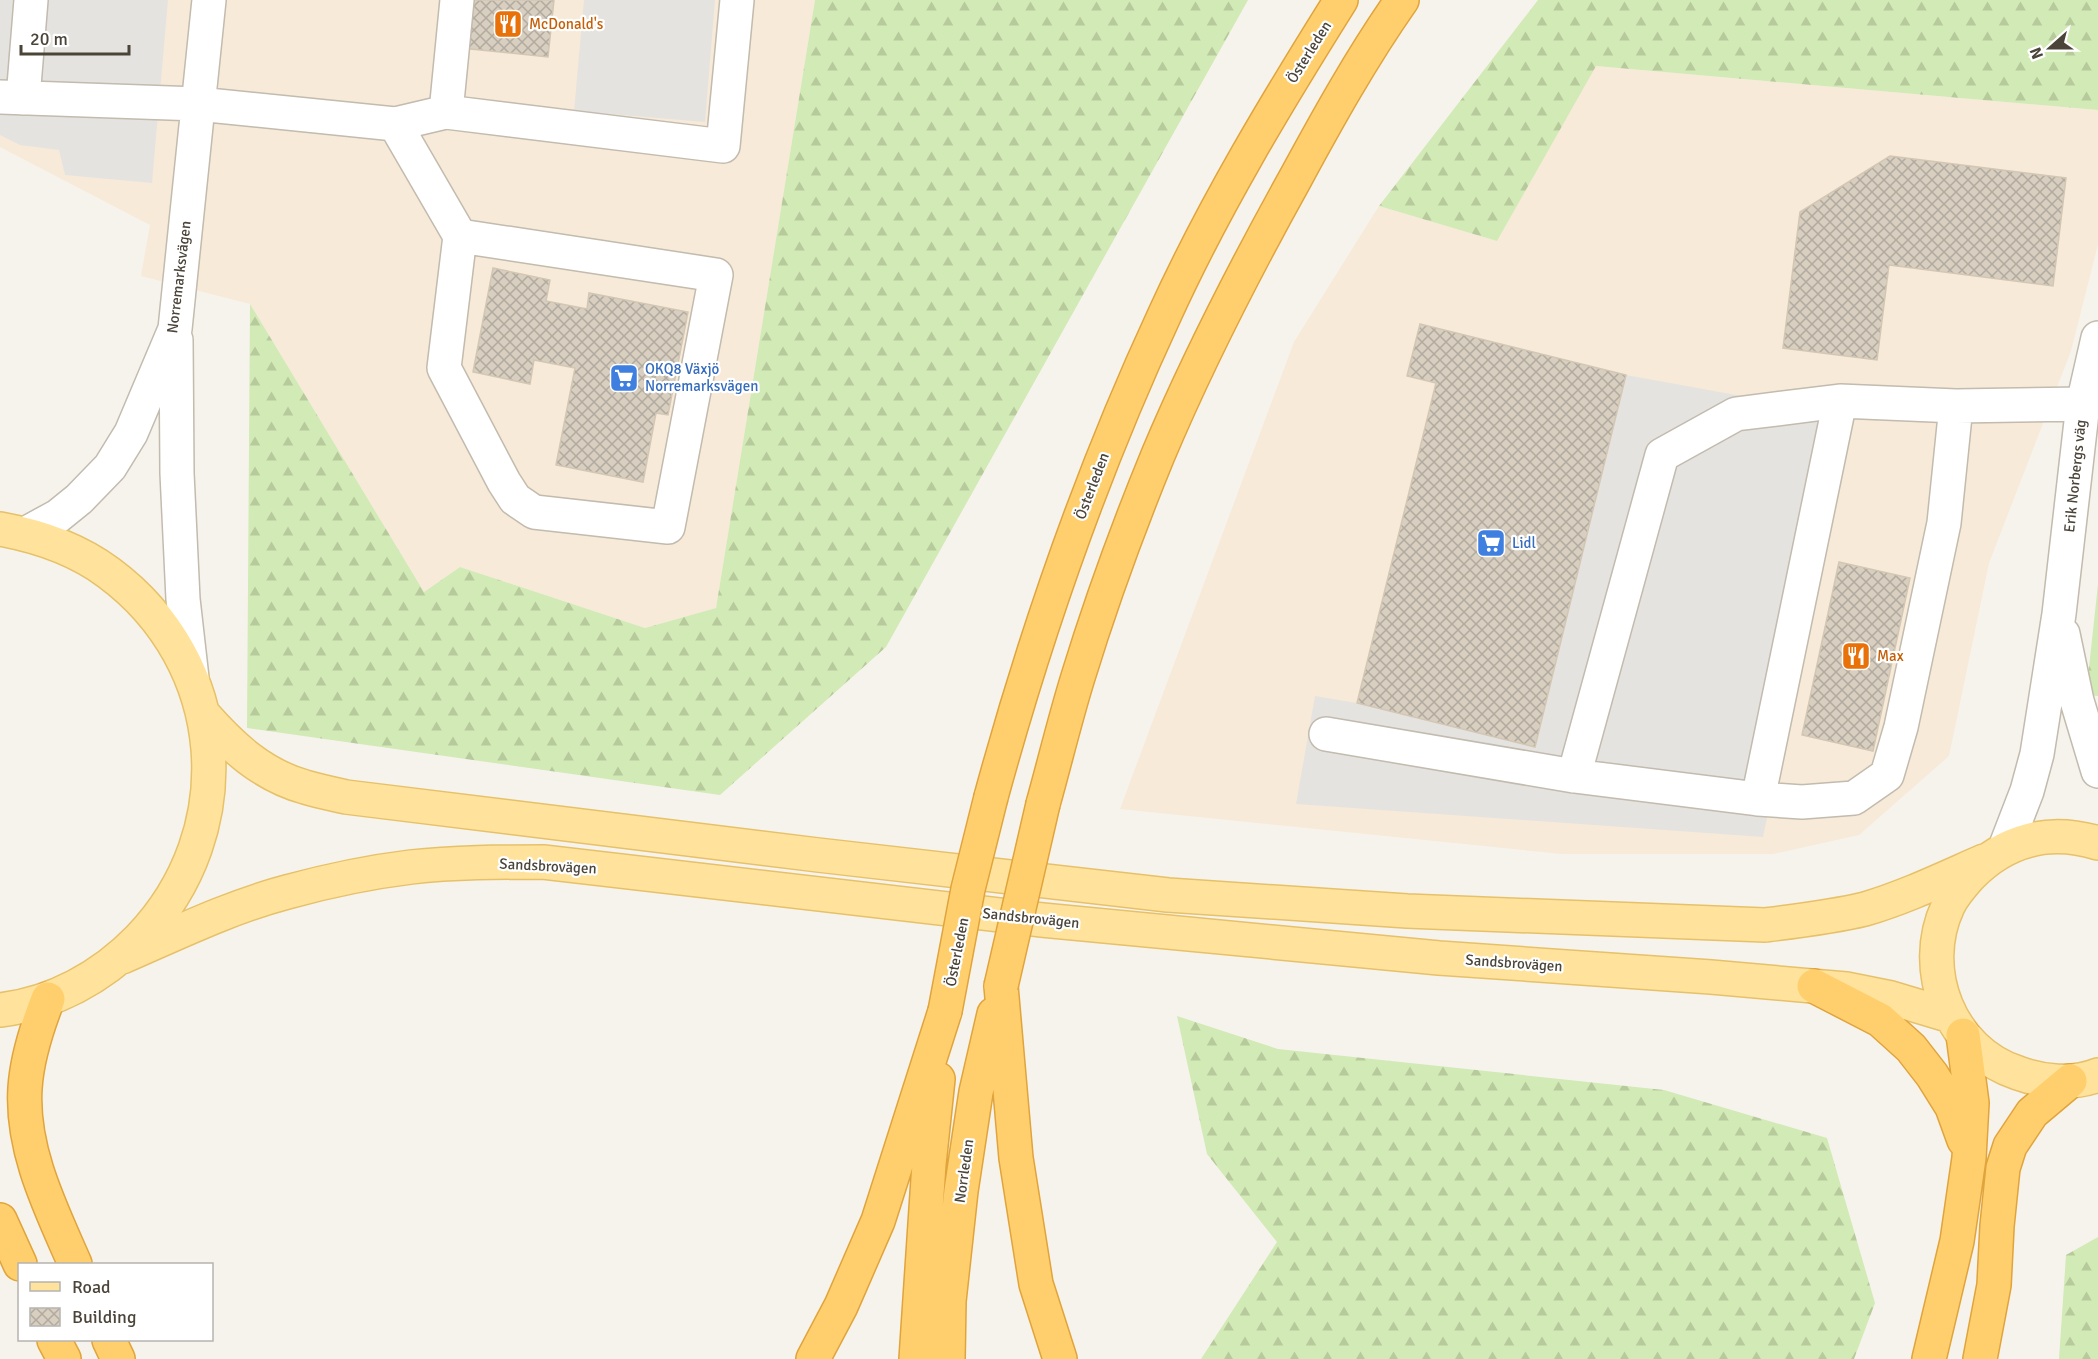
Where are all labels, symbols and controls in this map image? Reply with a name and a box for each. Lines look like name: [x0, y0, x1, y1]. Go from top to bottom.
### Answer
restaurant icon: McDonald's: [492, 8, 524, 40]
place label: McDonald's: [529, 15, 604, 33]
scale bar: [21, 18, 129, 56]
street label: Österleden: [1283, 18, 1335, 86]
north arrow: [2020, 18, 2080, 78]
text: 20 m: [30, 28, 68, 50]
text: N: [2026, 44, 2048, 62]
street label: Norremarksvägen: [163, 220, 195, 334]
place label: OKQ8 Växjö Norremarksvägen: [645, 360, 758, 395]
supermarket icon: OKQ8 Växjö Norremarksvägen: [608, 362, 640, 394]
street label: Erik Norbergs väg: [2060, 419, 2090, 533]
street label: Österleden: [1071, 450, 1113, 522]
supermarket icon: Lidl: [1475, 527, 1507, 559]
place label: Lidl: [1512, 534, 1536, 552]
restaurant icon: Max: [1840, 640, 1872, 672]
place label: Max: [1877, 647, 1904, 665]
street label: Sandsbrovägen: [499, 854, 597, 878]
street label: Sandsbrovägen: [982, 904, 1080, 932]
street label: Österleden: [941, 916, 973, 988]
street label: Sandsbrovägen: [1465, 951, 1563, 975]
street label: Norrleden: [951, 1138, 977, 1204]
legend: [18, 1263, 213, 1341]
text: Road: [72, 1276, 111, 1298]
text: Building: [72, 1306, 136, 1328]

